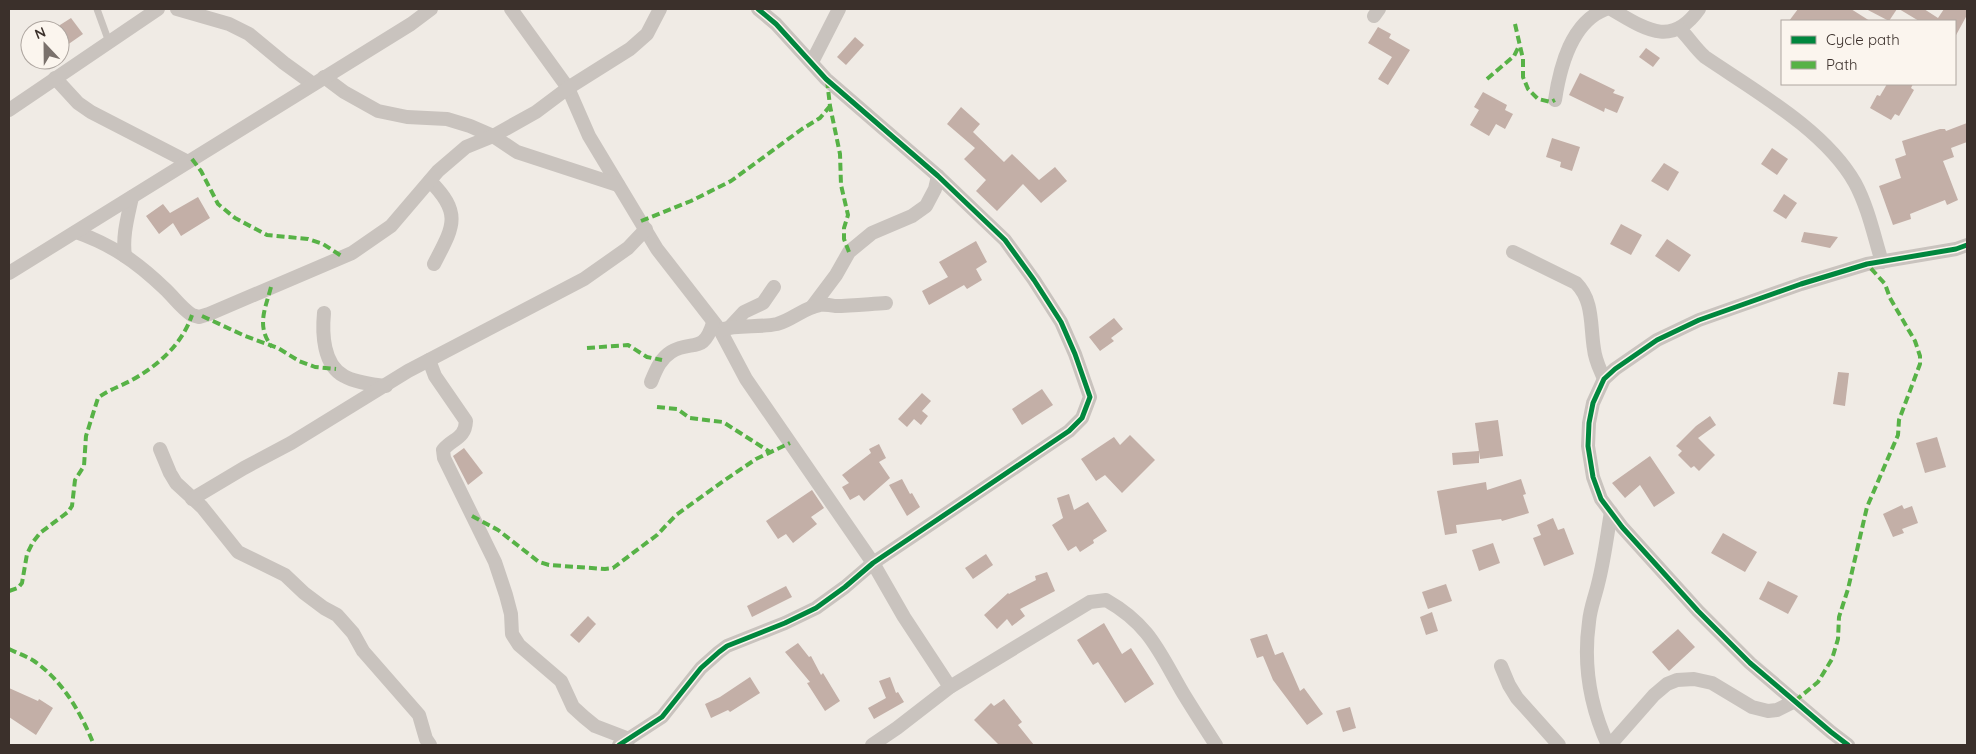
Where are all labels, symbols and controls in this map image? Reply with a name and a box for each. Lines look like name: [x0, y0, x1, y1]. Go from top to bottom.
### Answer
north arrow: [20, 20, 70, 70]
legend: [1781, 20, 1956, 85]
text: N: [32, 23, 48, 43]
text: Cycle path: [1826, 30, 1900, 49]
text: Path: [1826, 55, 1858, 74]

